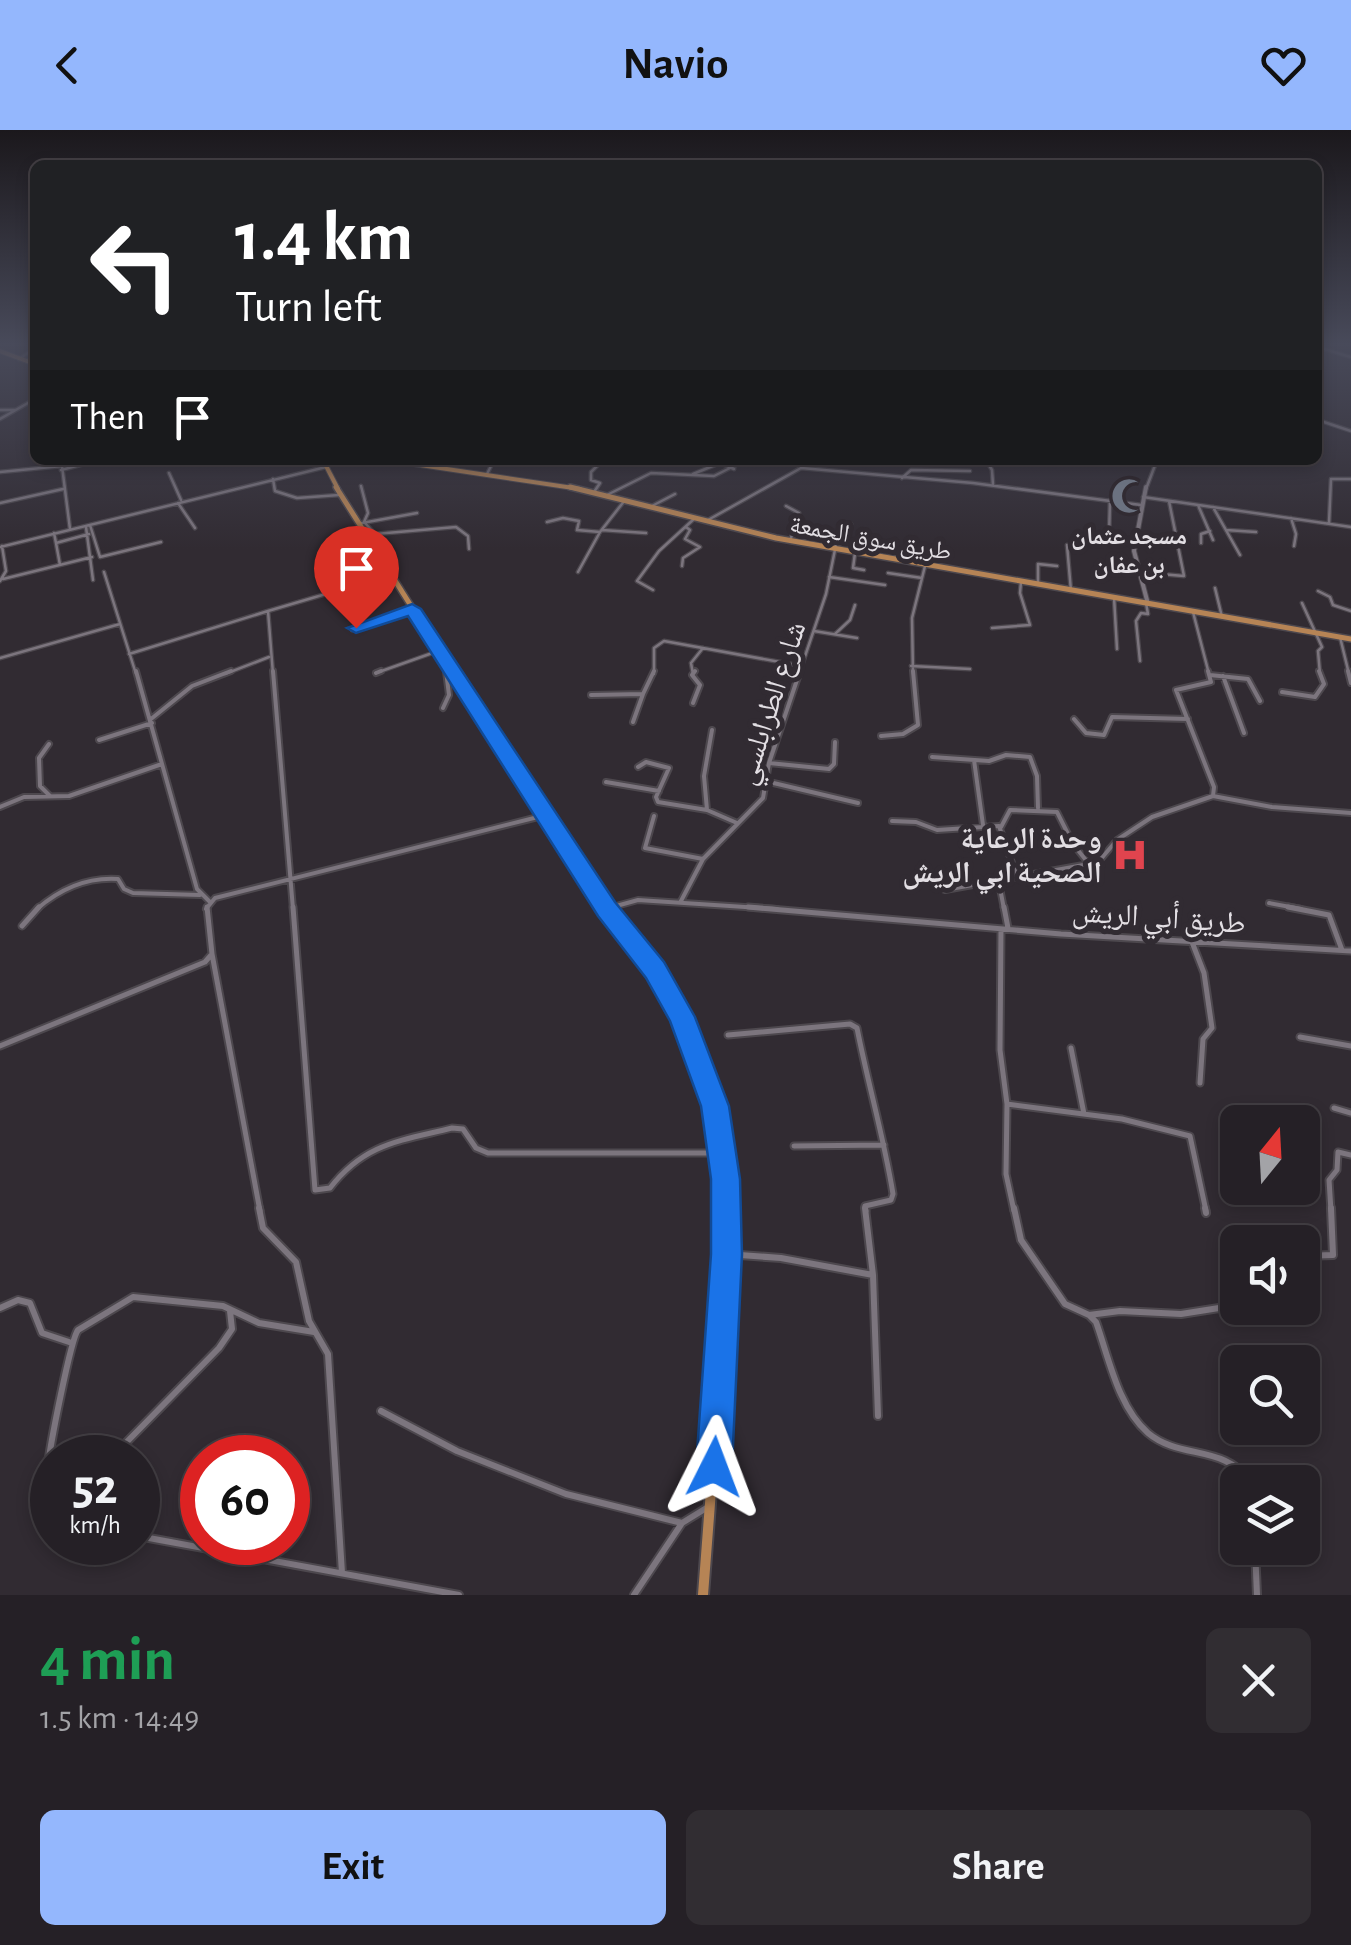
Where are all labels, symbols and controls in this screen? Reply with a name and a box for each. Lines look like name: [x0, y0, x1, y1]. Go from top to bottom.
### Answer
icon: back: [40, 38, 95, 93]
icon: heart: [1256, 38, 1311, 93]
text: Navio: [623, 42, 728, 87]
icon: left: [70, 200, 200, 330]
text: 1.4 km: [235, 203, 413, 273]
text: Turn left: [235, 285, 382, 330]
icon: arrive: [165, 390, 220, 445]
text: Then: [70, 399, 145, 437]
mosque icon: مسجد عثمان بن عفان: [1110, 477, 1148, 515]
street label: طريق سوق الجمعة: [788, 512, 954, 567]
place label: مسجد عثمان بن عفان: [1071, 524, 1187, 580]
pin: [314, 526, 399, 629]
icon: arrive: [329, 541, 384, 596]
street label: شارع الطرابلسي: [730, 618, 819, 791]
place label: وحدة الرعاية الصحية ابي الريش: [902, 824, 1102, 895]
hospital icon: وحدة الرعاية الصحية ابي الريش: [1111, 836, 1149, 874]
street label: طريق أبي الريش: [1071, 892, 1247, 947]
north arrow: [1220, 1105, 1320, 1205]
map controls: [1220, 1105, 1320, 1565]
button: sound: [1220, 1225, 1320, 1325]
button: search: [1220, 1345, 1320, 1445]
position arrow: [662, 1415, 766, 1519]
speed limit sign: 60: [180, 1435, 310, 1565]
text: 52: [72, 1463, 118, 1513]
button: layers: [1220, 1465, 1320, 1565]
text: km/h: [69, 1513, 121, 1538]
button: close: [1206, 1628, 1311, 1733]
text: 4 min: [40, 1631, 175, 1691]
text: 1.5 km · 14:49: [40, 1702, 199, 1734]
button: Exit: [40, 1810, 666, 1925]
button: Share: [686, 1810, 1311, 1925]

